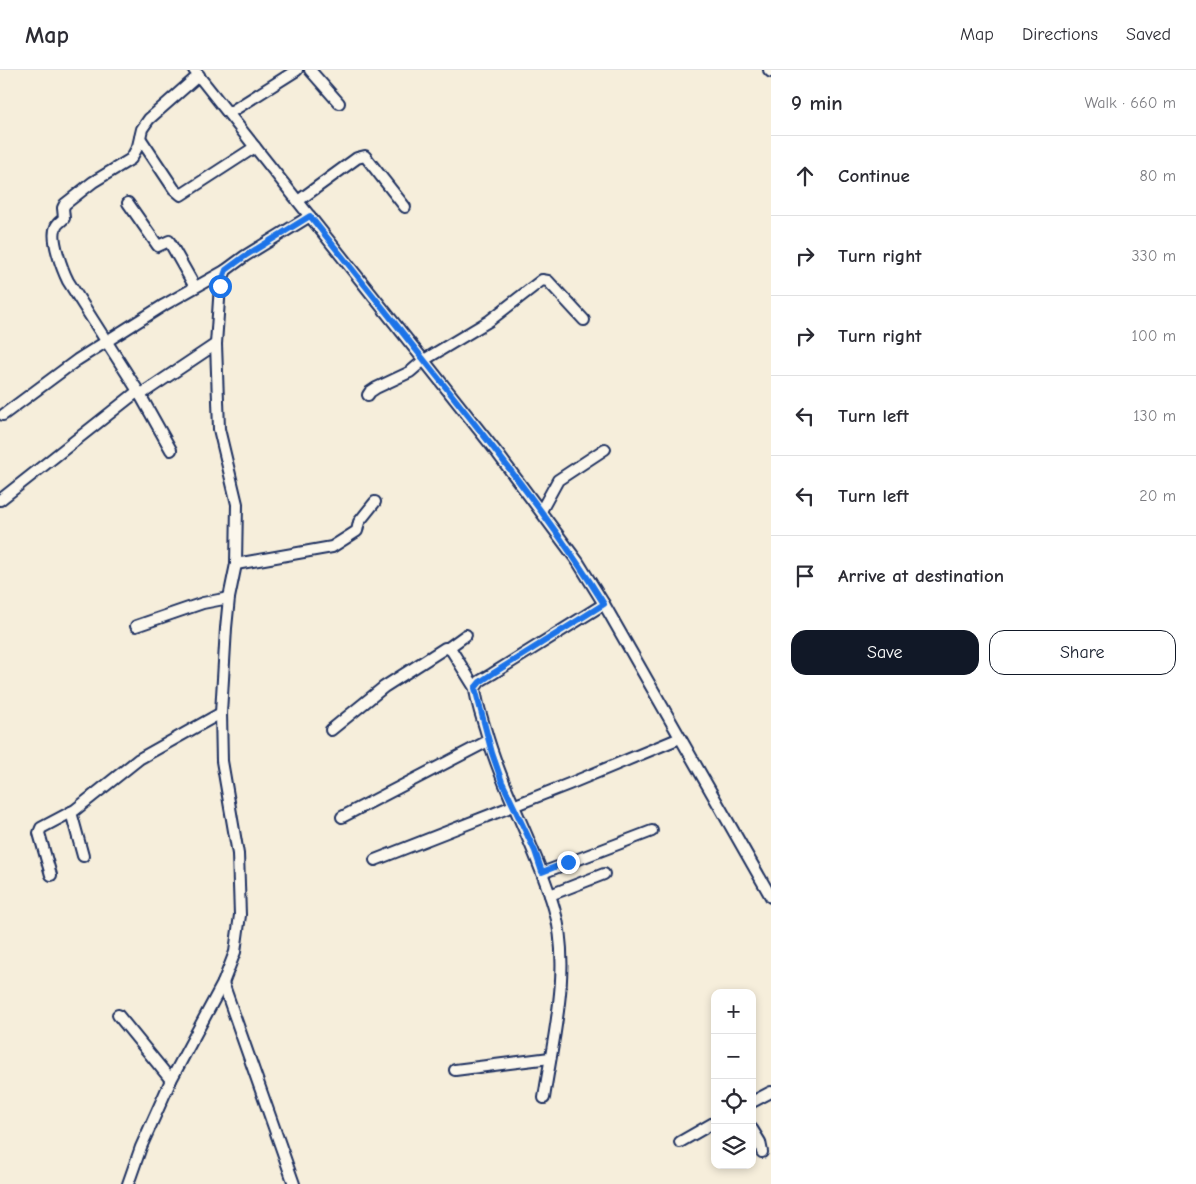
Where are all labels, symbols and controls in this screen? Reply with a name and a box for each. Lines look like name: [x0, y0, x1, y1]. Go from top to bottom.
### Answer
text: Map: [25, 21, 69, 49]
text: Map: [960, 24, 994, 45]
text: Directions: [1022, 24, 1098, 45]
text: Saved: [1126, 24, 1171, 45]
text: 9 min: [791, 91, 843, 115]
text: Walk · 660 m: [1085, 94, 1176, 112]
icon: ahead: [791, 162, 819, 190]
text: Continue: [838, 165, 910, 187]
text: 80 m: [1139, 167, 1176, 185]
icon: right: [791, 242, 819, 270]
text: Turn right: [838, 245, 922, 267]
text: 330 m: [1131, 247, 1176, 265]
route start: [209, 275, 232, 298]
icon: right: [791, 322, 819, 350]
text: Turn right: [838, 325, 922, 347]
text: 100 m: [1132, 327, 1176, 345]
icon: left: [791, 402, 819, 430]
text: Turn left: [838, 405, 909, 427]
text: 130 m: [1133, 407, 1176, 425]
icon: left: [791, 482, 819, 510]
text: Turn left: [838, 485, 909, 507]
text: 20 m: [1139, 487, 1176, 505]
icon: arrive: [791, 562, 819, 590]
text: Arrive at destination: [838, 565, 1004, 587]
button: Save: [791, 630, 979, 675]
button: Share: [989, 630, 1176, 675]
route end: [557, 851, 580, 874]
map controls: [711, 989, 756, 1169]
button: +: [711, 989, 756, 1034]
button: −: [711, 1034, 756, 1079]
button: locate: [711, 1079, 756, 1124]
button: layers: [711, 1124, 756, 1169]

